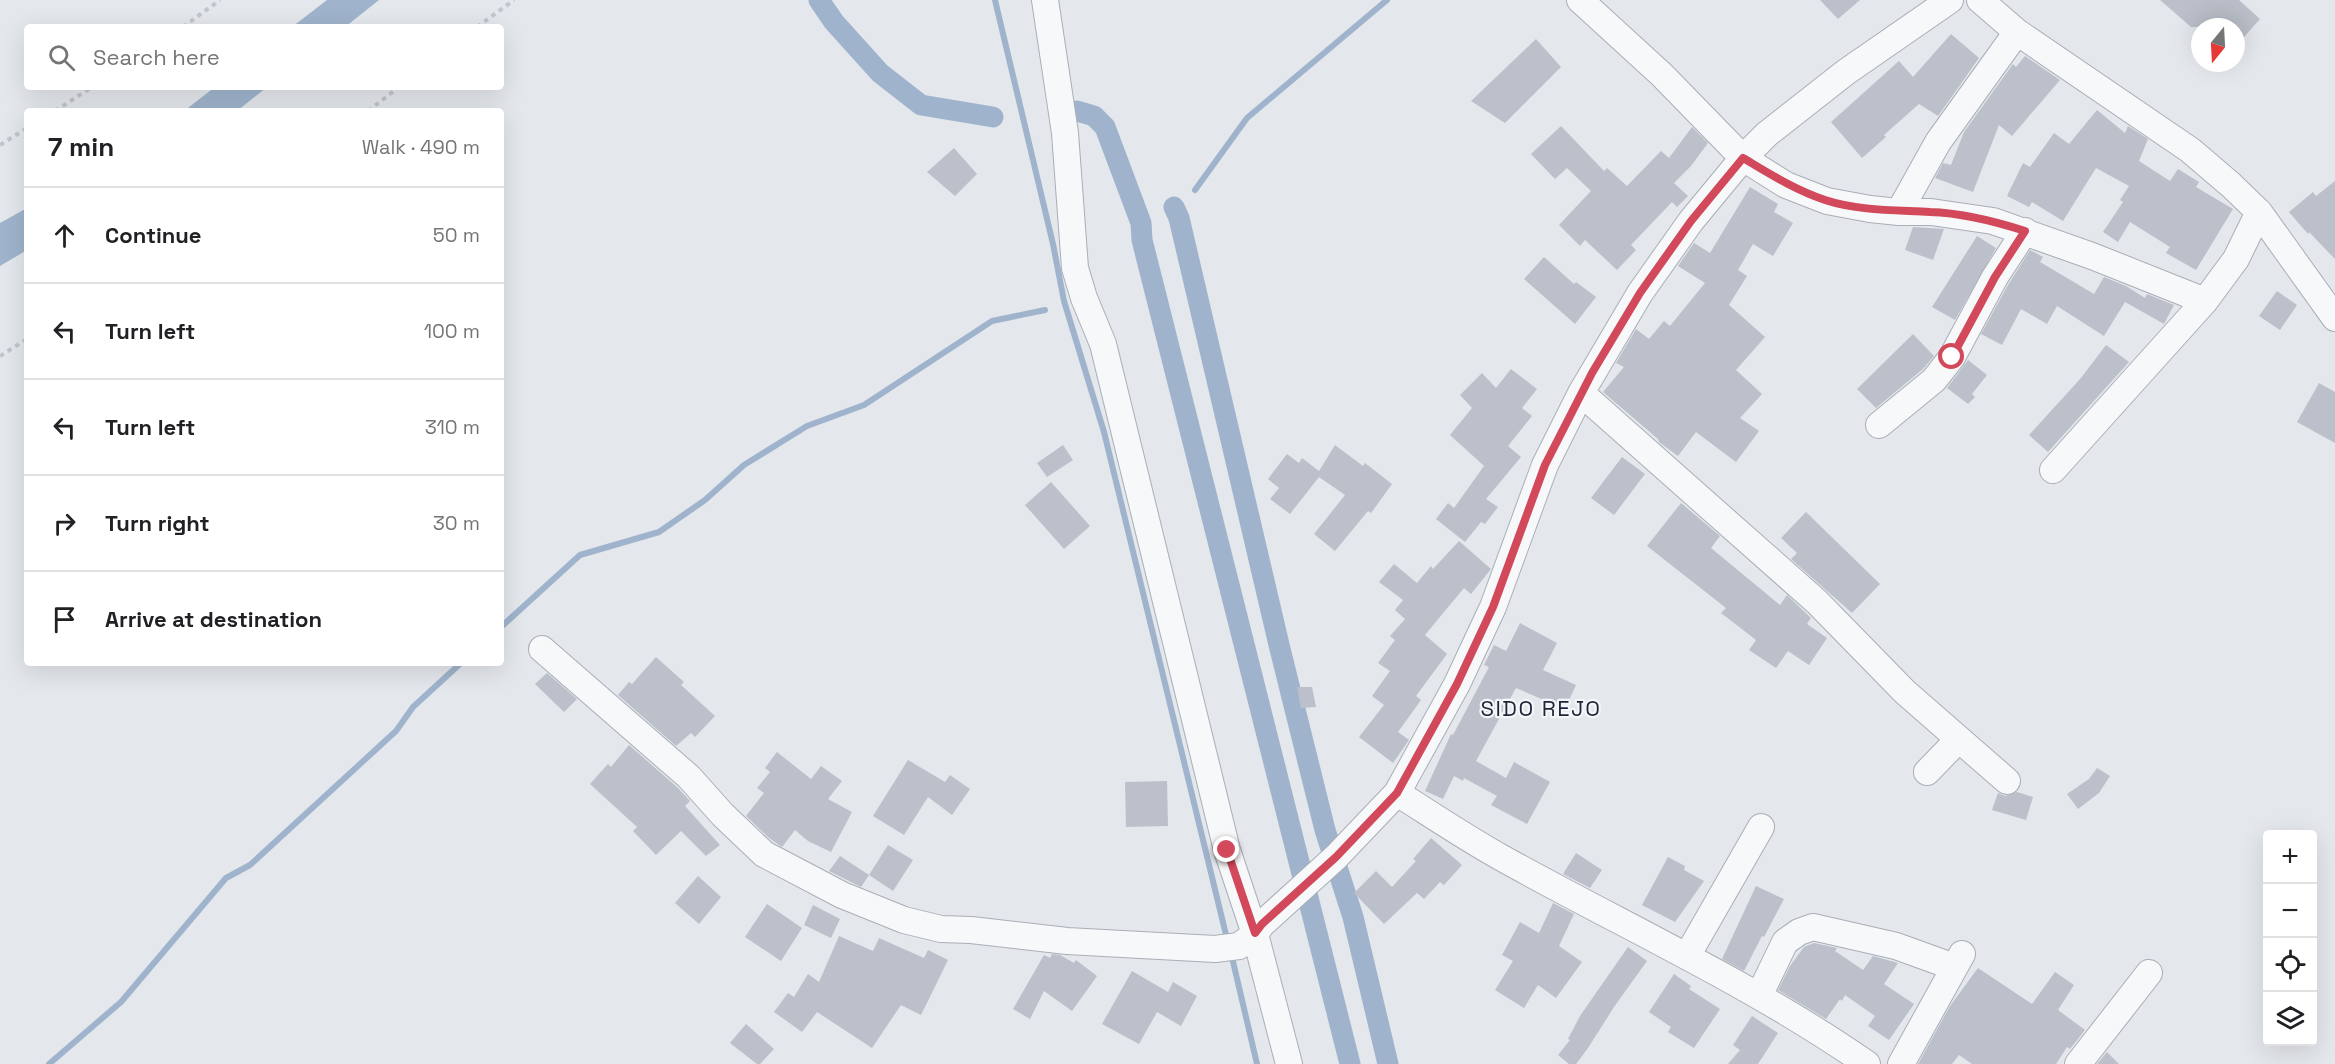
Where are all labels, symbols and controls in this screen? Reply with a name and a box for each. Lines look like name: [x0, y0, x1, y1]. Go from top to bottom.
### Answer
north arrow: [2191, 18, 2245, 72]
search box: [24, 24, 504, 90]
icon: search: [45, 41, 78, 74]
text: Search here: [93, 43, 220, 71]
text: 7 min: [48, 130, 114, 164]
text: Walk · 490 m: [362, 134, 480, 160]
icon: ahead: [48, 219, 81, 252]
text: Continue: [105, 221, 201, 249]
text: 50 m: [433, 222, 480, 248]
icon: left: [48, 315, 81, 348]
text: Turn left: [105, 317, 195, 345]
text: 100 m: [424, 318, 480, 344]
route start: [1938, 343, 1964, 369]
icon: left: [48, 411, 81, 444]
text: Turn left: [105, 413, 195, 441]
text: 310 m: [425, 414, 480, 440]
icon: right: [48, 507, 81, 540]
text: Turn right: [105, 509, 210, 537]
text: 30 m: [433, 510, 480, 536]
icon: arrive: [48, 603, 81, 636]
text: Arrive at destination: [105, 605, 322, 633]
district label: SIDO REJO: [1480, 694, 1602, 722]
map controls: [2263, 830, 2317, 1046]
button: +: [2263, 830, 2317, 884]
route end: [1213, 836, 1239, 862]
button: −: [2263, 884, 2317, 938]
button: locate: [2263, 938, 2317, 992]
button: layers: [2263, 992, 2317, 1046]

